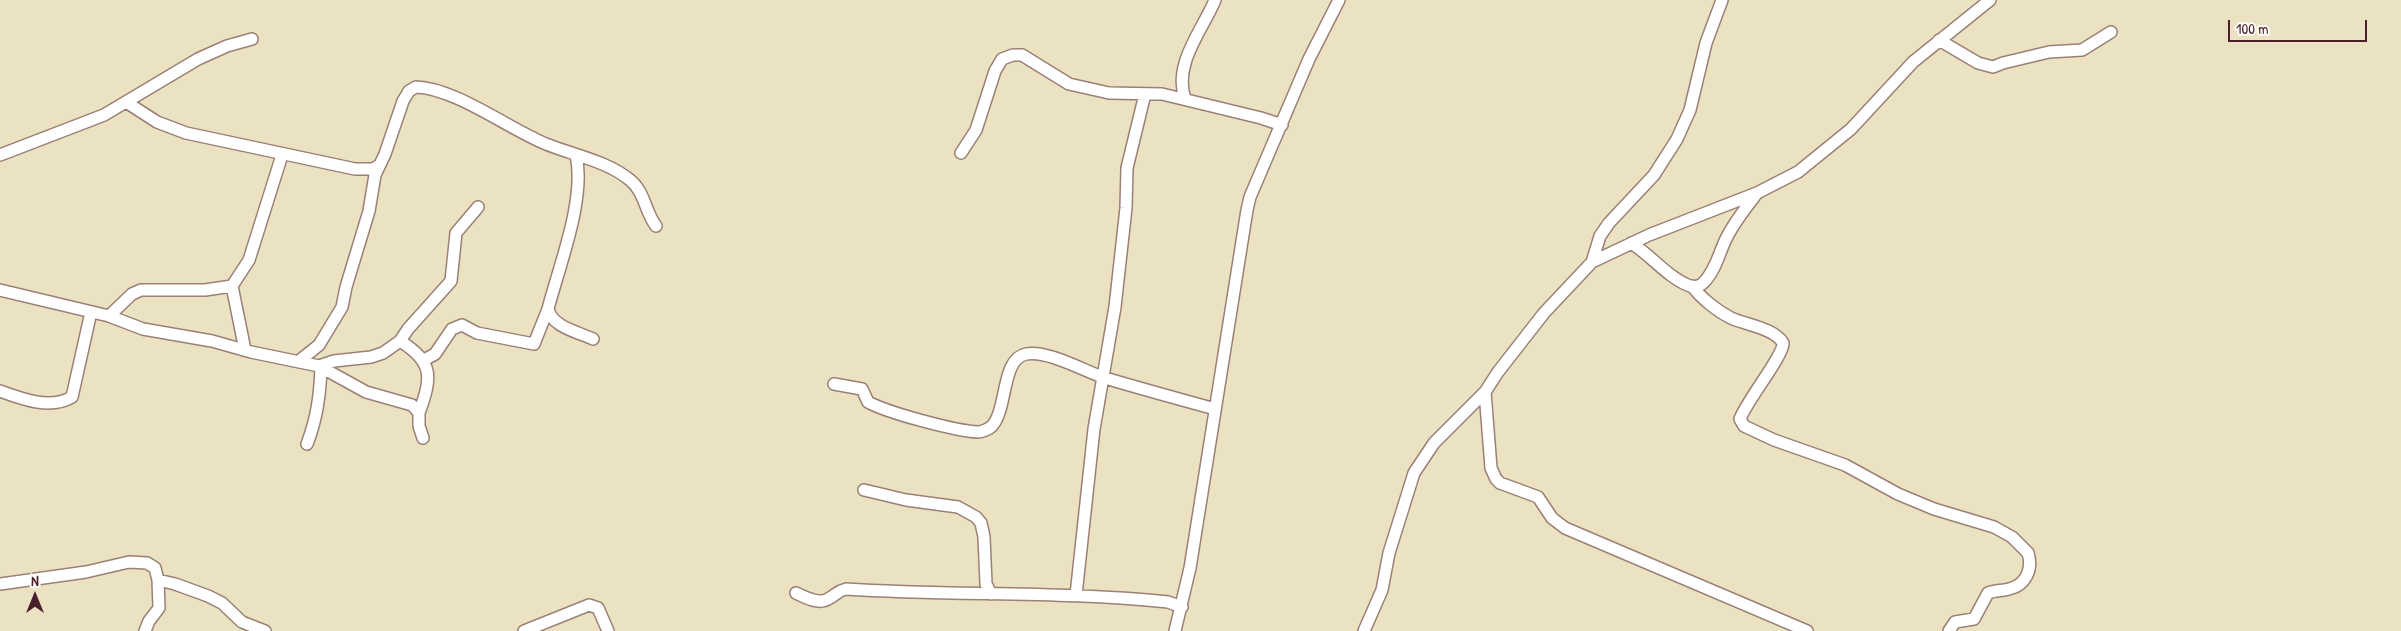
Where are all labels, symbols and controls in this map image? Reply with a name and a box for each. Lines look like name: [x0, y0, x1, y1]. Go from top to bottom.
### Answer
scale bar: [2231, 10, 2370, 42]
text: 100 m: [2236, 18, 2269, 39]
north arrow: [10, 571, 60, 621]
text: N: [31, 571, 39, 590]

